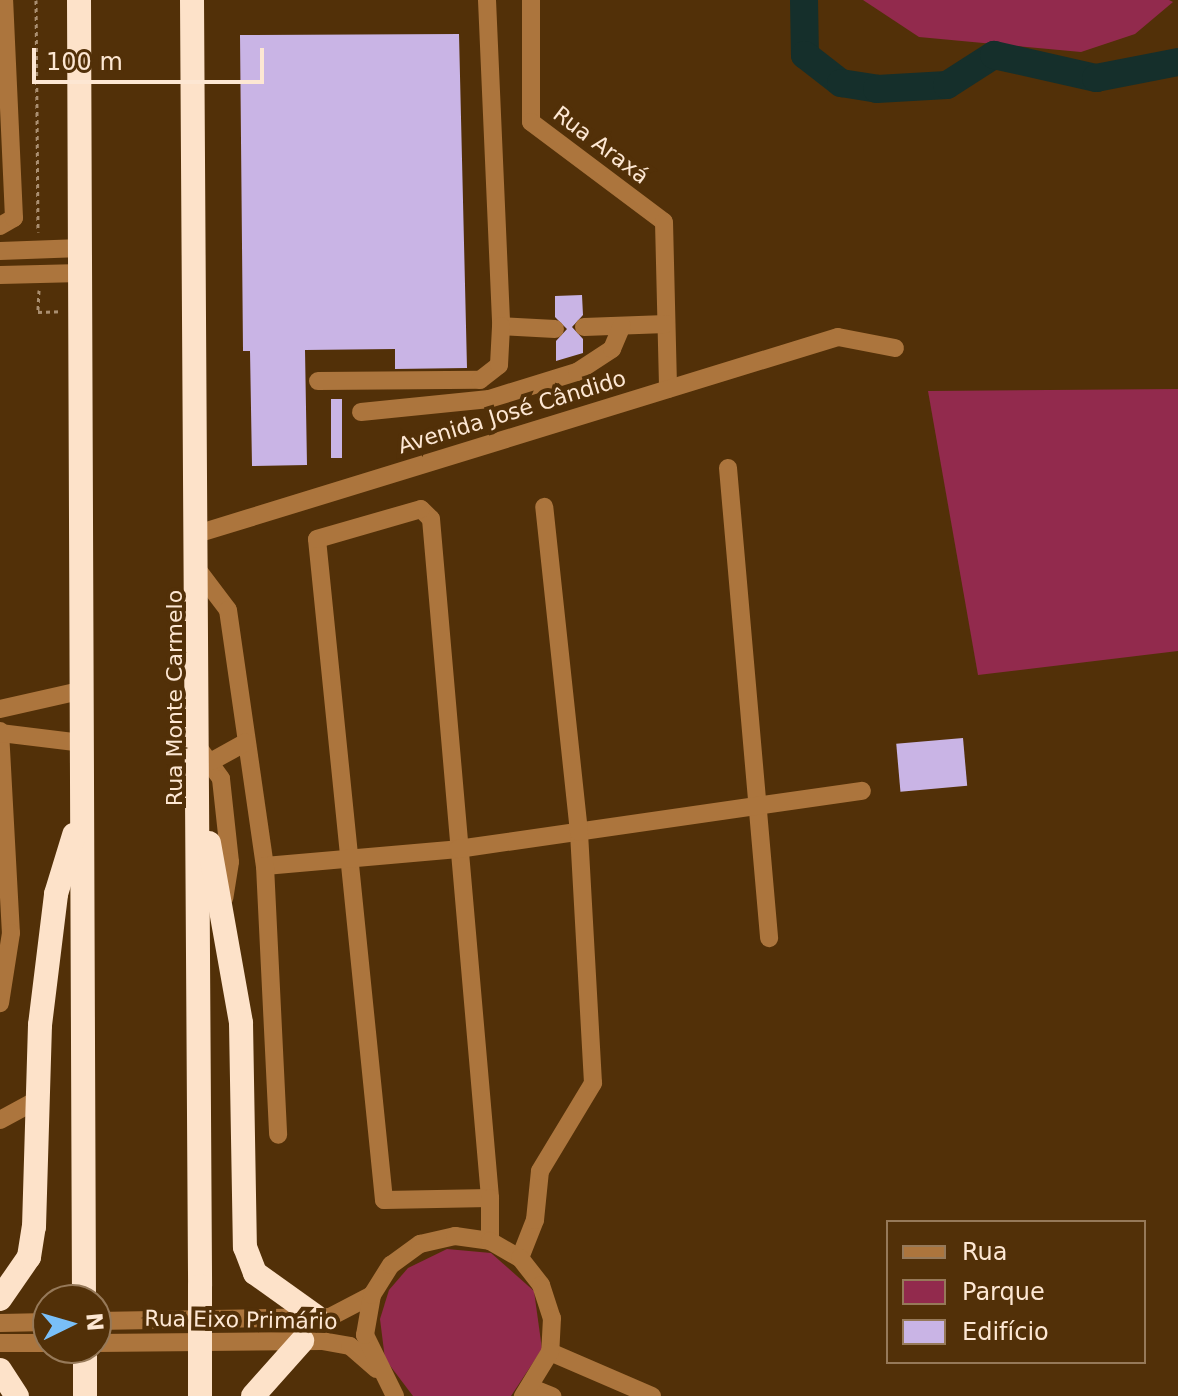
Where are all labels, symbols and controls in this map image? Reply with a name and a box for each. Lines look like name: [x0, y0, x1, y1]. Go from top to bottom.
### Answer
scale bar: [36, 32, 268, 82]
text: 100 m: [46, 48, 123, 76]
street label: Rua Araxá: [548, 101, 654, 189]
street label: Avenida José Cândido: [395, 365, 629, 459]
street label: Rua Monte Carmelo: [162, 590, 188, 806]
legend: [886, 1220, 1146, 1364]
text: Rua: [962, 1238, 1008, 1266]
text: Parque: [962, 1278, 1045, 1306]
north arrow: [32, 1284, 112, 1364]
street label: Rua Eixo Primário: [144, 1305, 338, 1335]
text: N: [81, 1312, 108, 1332]
text: Edifício: [962, 1318, 1049, 1346]

